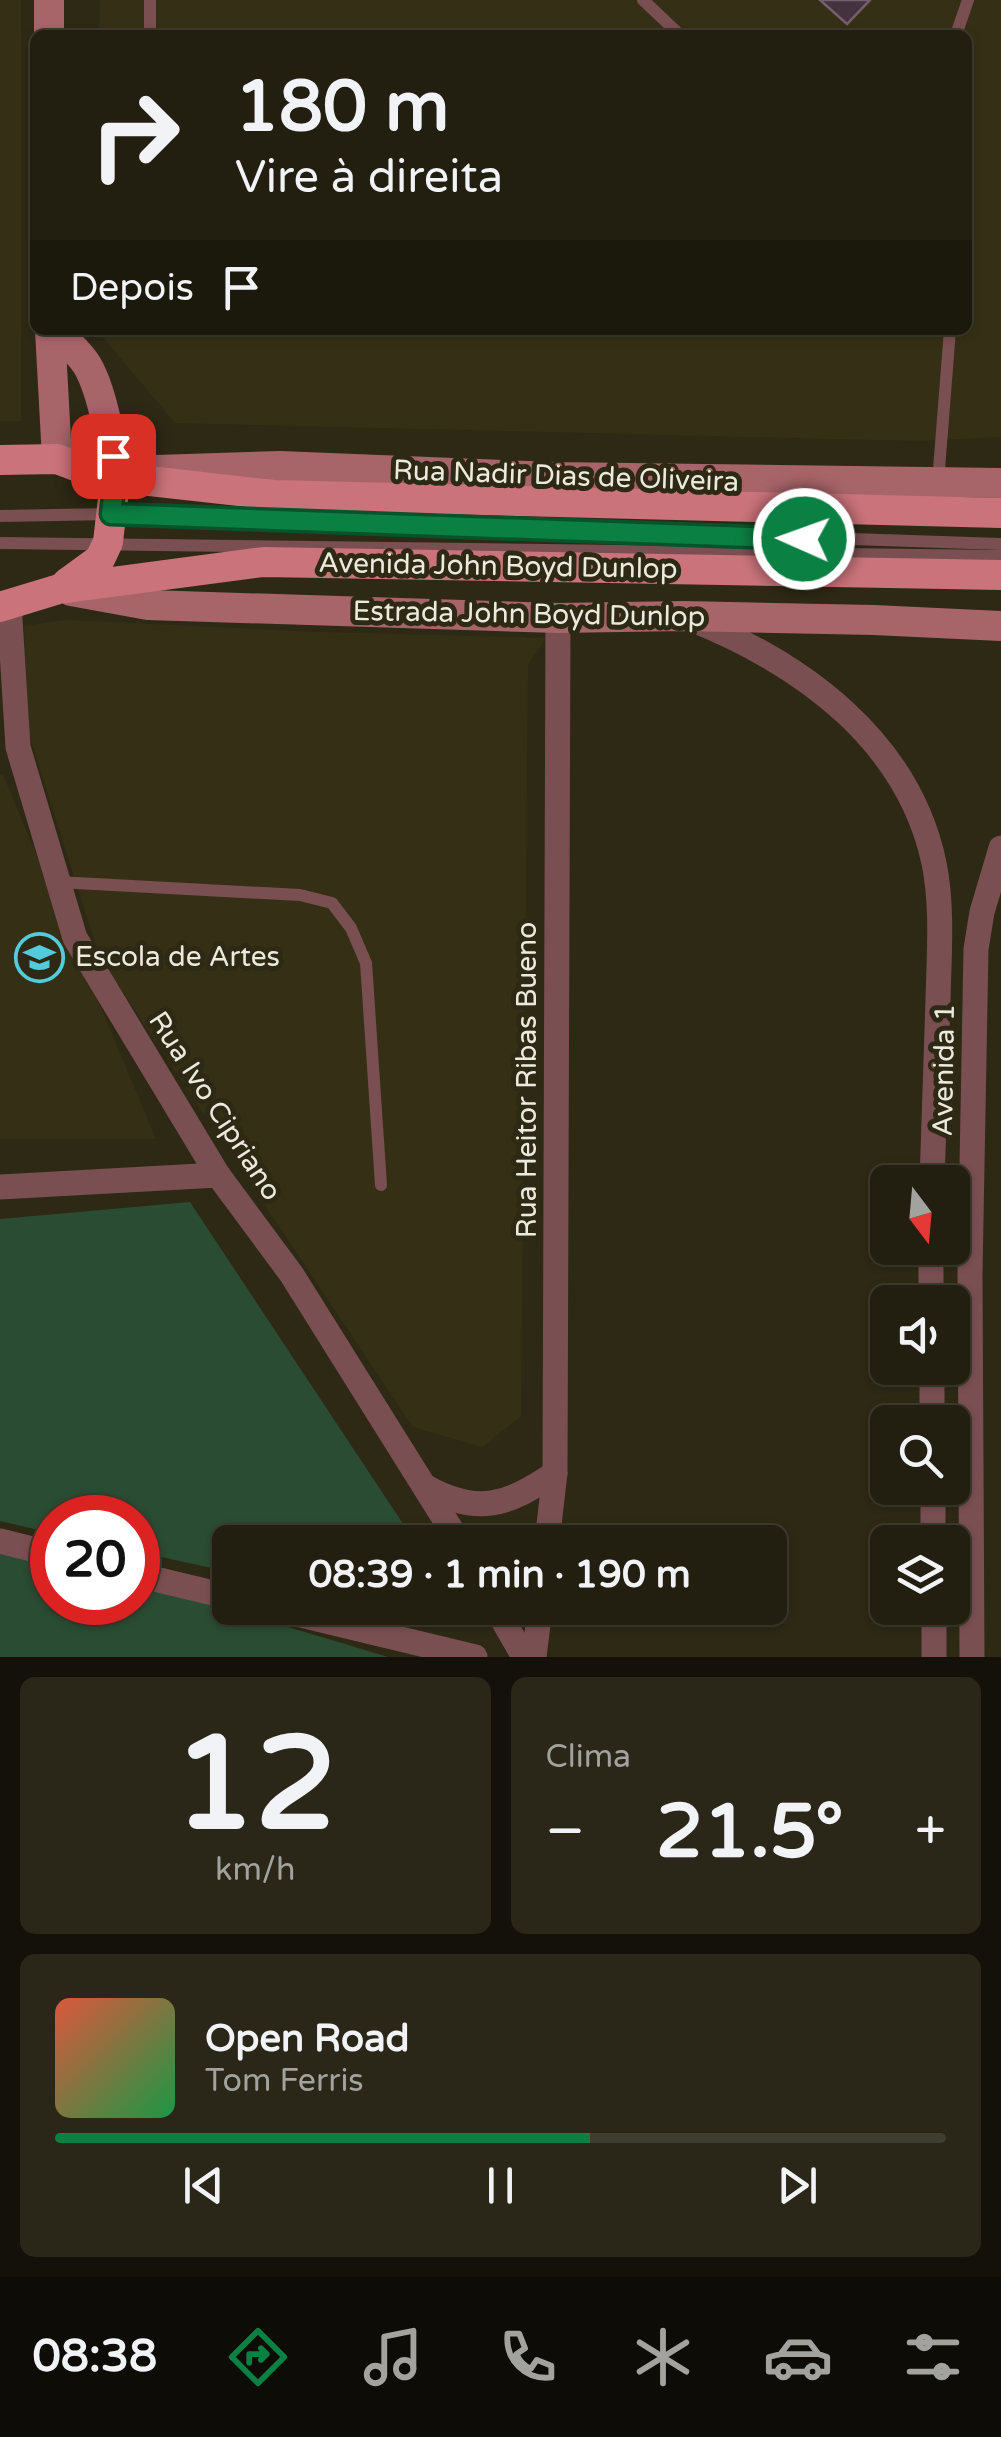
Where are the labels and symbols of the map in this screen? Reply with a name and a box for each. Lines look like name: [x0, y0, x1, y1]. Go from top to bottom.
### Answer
pin: [71, 414, 156, 499]
street label: Rua Nadir Dias de Oliveira: [392, 453, 740, 499]
position arrow: [752, 487, 856, 591]
street label: Avenida John Boyd Dunlop: [318, 546, 678, 586]
street label: Estrada John Boyd Dunlop: [352, 594, 706, 634]
street label: Rua Heitor Ribas Bueno: [510, 922, 544, 1238]
school or university icon: Escola de Artes: [14, 931, 66, 983]
place label: Escola de Artes: [75, 940, 280, 974]
street label: Avenida 1: [926, 1003, 962, 1137]
street label: Rua Ivo Cipriano: [141, 1005, 289, 1207]
north arrow: [870, 1165, 970, 1265]
speed limit sign: 20: [30, 1495, 160, 1625]

